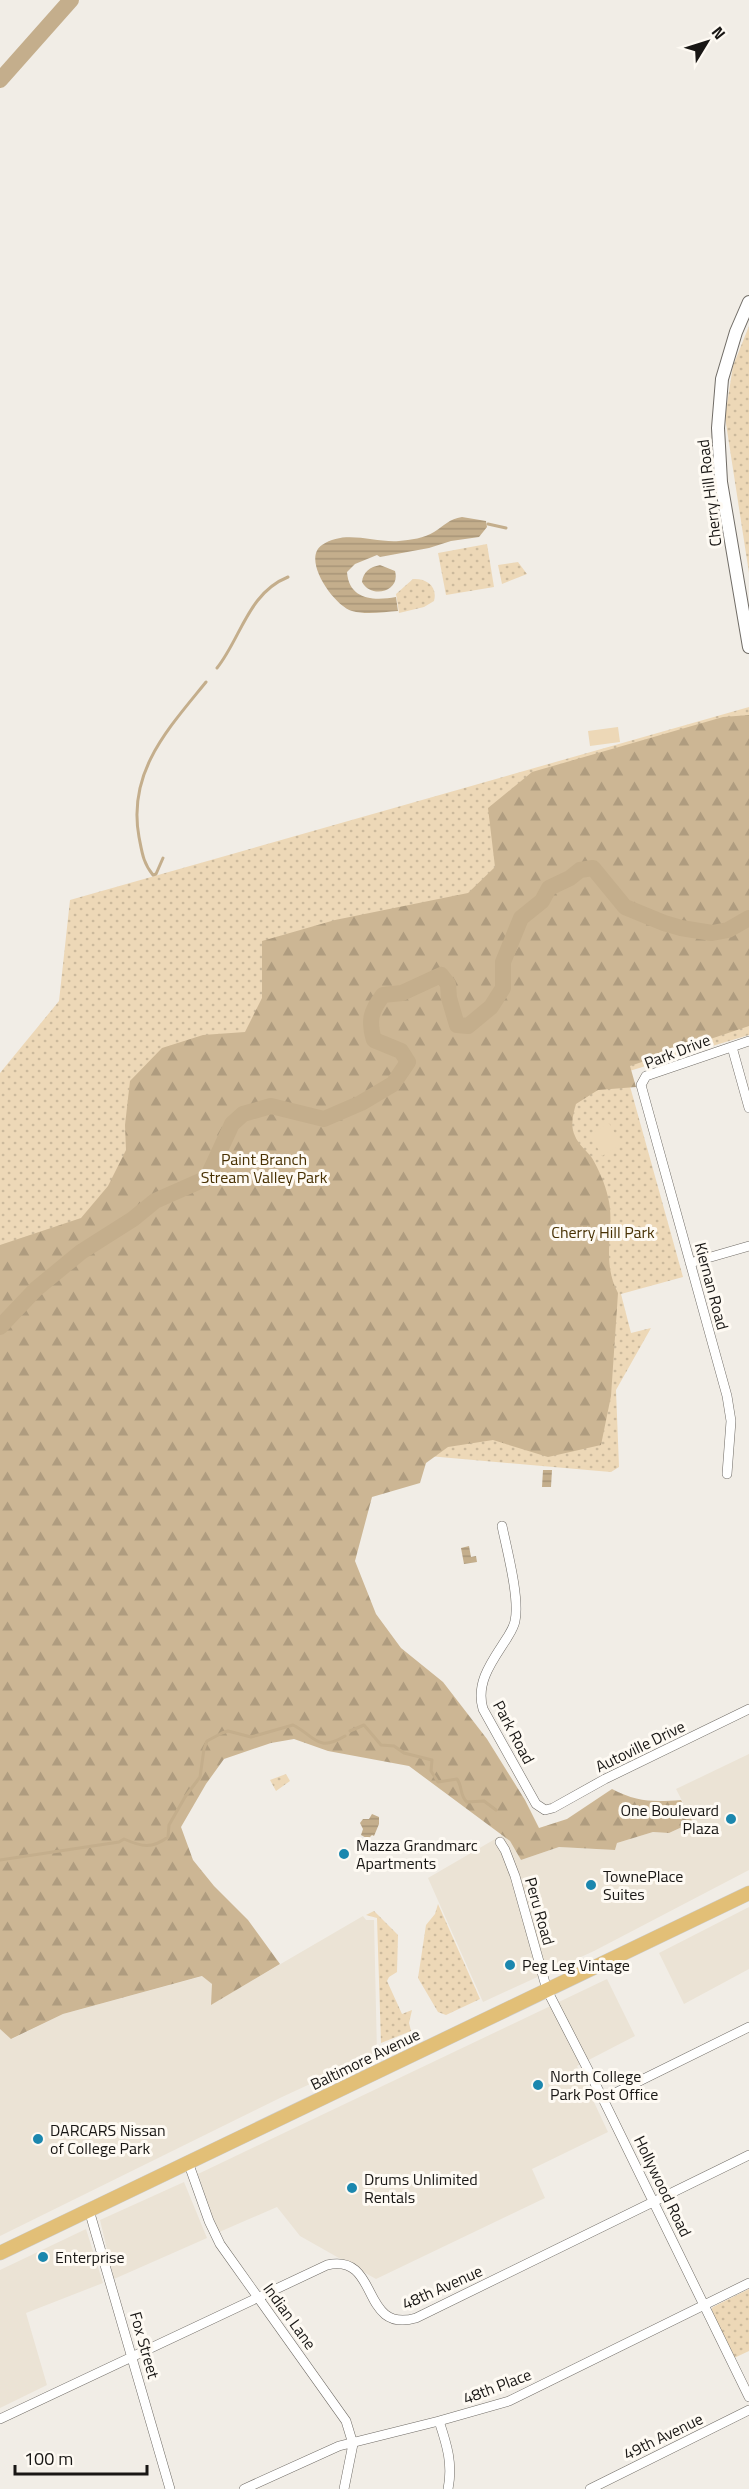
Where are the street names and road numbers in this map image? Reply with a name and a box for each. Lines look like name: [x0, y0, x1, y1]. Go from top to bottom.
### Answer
street label: Cherry Hill Road: [691, 438, 727, 548]
street label: Park Drive: [640, 1027, 714, 1075]
street label: Kiernan Road: [689, 1240, 735, 1332]
street label: Park Road: [487, 1696, 541, 1768]
street label: Autoville Drive: [591, 1714, 689, 1778]
street label: Peru Road: [519, 1874, 561, 1948]
street label: Baltimore Avenue: [306, 2022, 424, 2096]
street label: Hollywood Road: [628, 2131, 698, 2241]
street label: 48th Avenue: [398, 2259, 486, 2315]
street label: Indian Lane: [258, 2278, 322, 2354]
street label: Fox Street: [124, 2309, 166, 2382]
street label: 48th Place: [459, 2362, 535, 2410]
street label: 49th Avenue: [619, 2406, 707, 2466]

